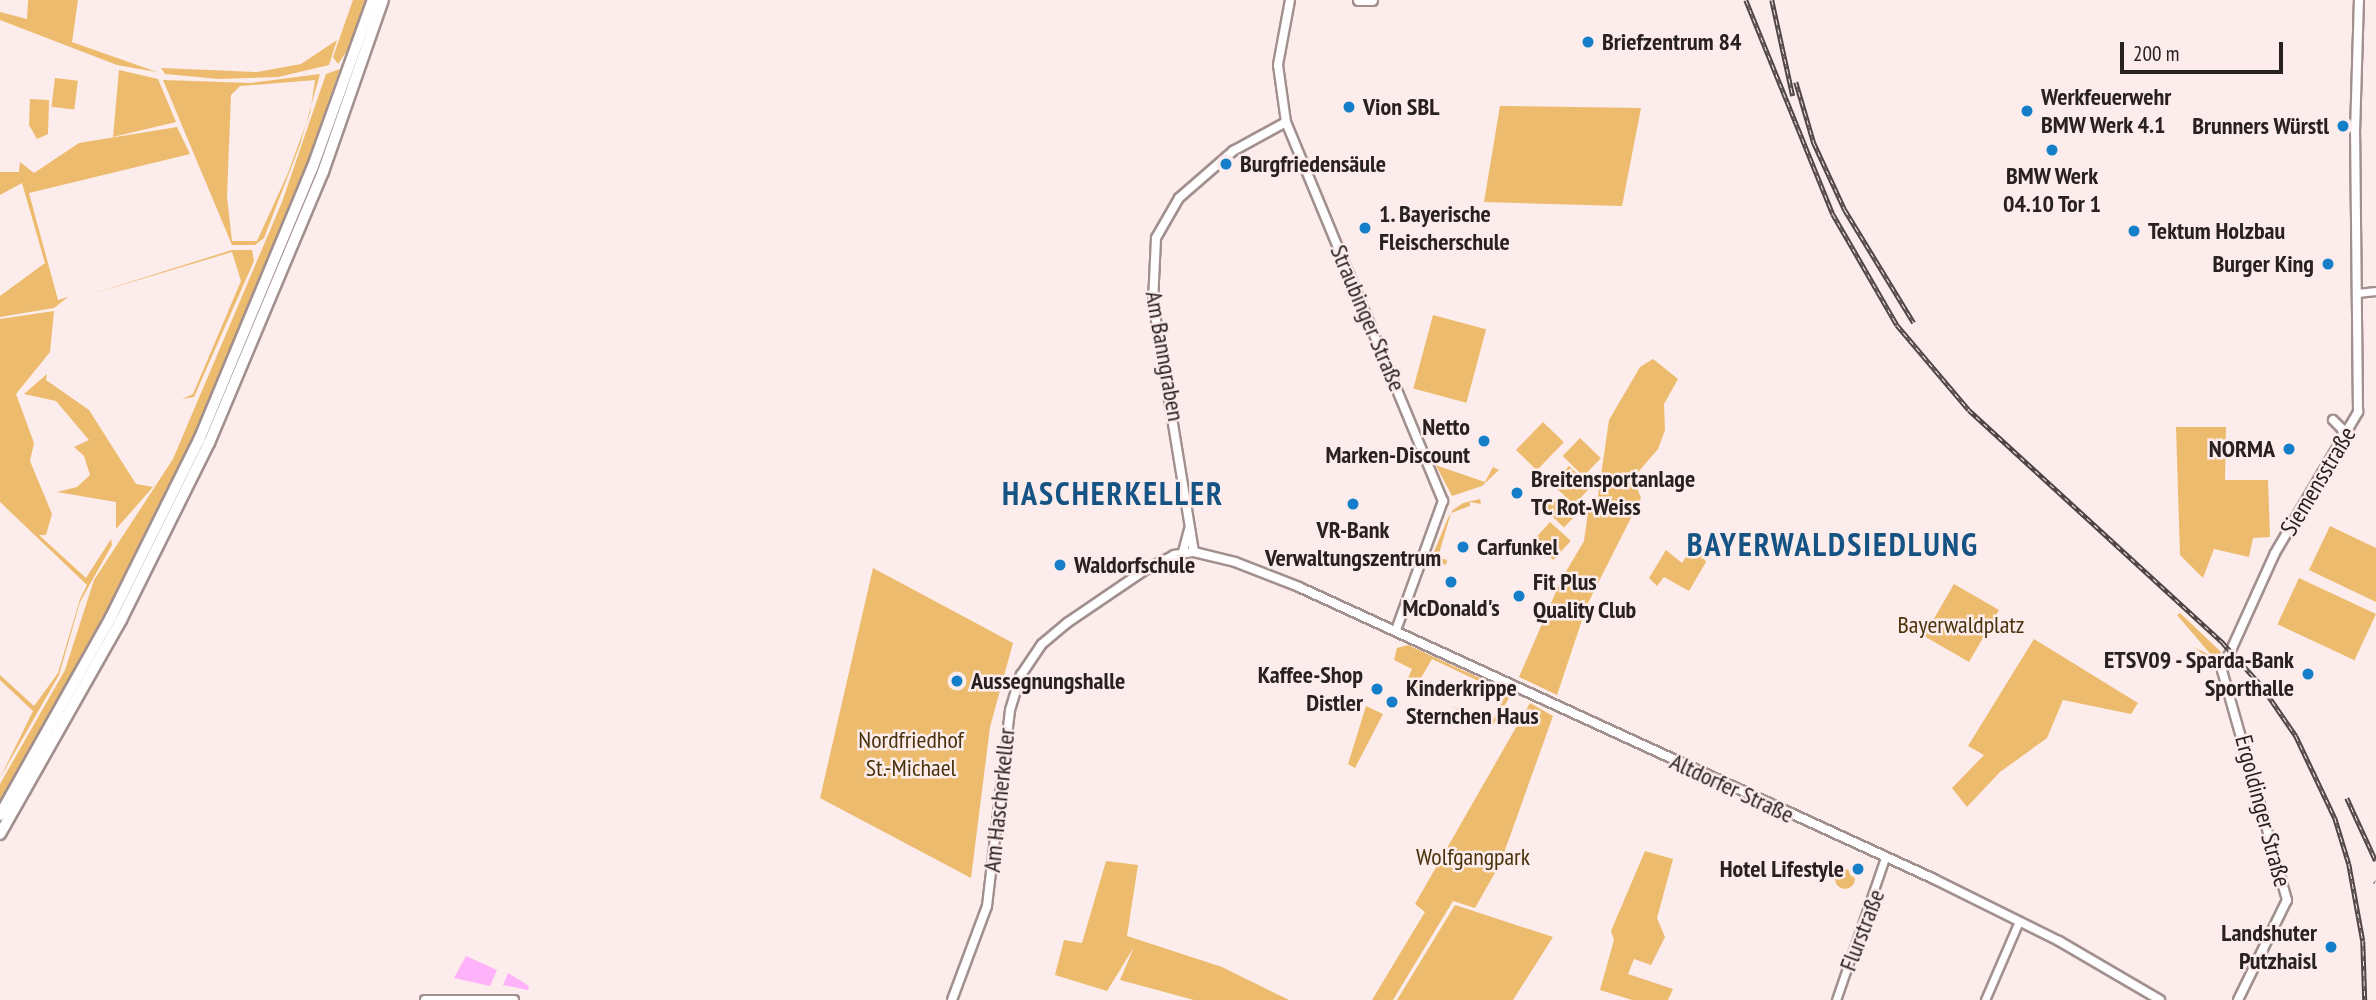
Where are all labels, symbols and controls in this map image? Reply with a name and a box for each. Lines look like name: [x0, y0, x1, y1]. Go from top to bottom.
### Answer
place label: Briefzentrum 84: [1602, 28, 1741, 56]
scale bar: [2124, 28, 2287, 72]
marker: Briefzentrum 84: [1580, 34, 1596, 50]
text: 200 m: [2133, 40, 2179, 67]
place label: Werkfeuerwehr BMW Werk 4.1: [2041, 83, 2171, 139]
place label: Vion SBL: [1363, 93, 1439, 121]
marker: Vion SBL: [1341, 99, 1357, 115]
marker: Werkfeuerwehr BMW Werk 4.1: [2019, 103, 2035, 119]
place label: Brunners Würstl: [2192, 112, 2329, 140]
marker: Brunners Würstl: [2335, 118, 2351, 134]
marker: BMW Werk 04.10 Tor 1: [2044, 142, 2060, 158]
place label: Burgfriedensäule: [1240, 150, 1386, 178]
marker: Burgfriedensäule: [1218, 156, 1234, 172]
place label: BMW Werk 04.10 Tor 1: [2003, 162, 2101, 218]
place label: 1. Bayerische Fleischerschule: [1379, 200, 1510, 256]
place label: Tektum Holzbau: [2148, 217, 2285, 245]
marker: 1. Bayerische Fleischerschule: [1357, 220, 1373, 236]
marker: Tektum Holzbau: [2126, 223, 2142, 239]
street label: Straubinger Straße: [1324, 240, 1412, 396]
place label: Burger King: [2212, 250, 2314, 278]
marker: Burger King: [2320, 256, 2336, 272]
street label: Am Banngraben: [1139, 289, 1191, 423]
place label: Netto Marken-Discount: [1325, 413, 1470, 469]
street label: Siemensstraße: [2274, 421, 2362, 541]
marker: Netto Marken-Discount: [1476, 433, 1492, 449]
place label: NORMA: [2209, 435, 2275, 463]
marker: NORMA: [2281, 441, 2297, 457]
place label: Breitensportanlage TC Rot-Weiss: [1531, 465, 1695, 521]
district label: HASCHERKELLER: [1004, 474, 1222, 512]
marker: Breitensportanlage TC Rot-Weiss: [1509, 485, 1525, 501]
marker: VR-Bank Verwaltungszentrum: [1345, 496, 1361, 512]
place label: VR-Bank Verwaltungszentrum: [1265, 516, 1441, 572]
district label: BAYERWALDSIEDLUNG: [1689, 525, 1977, 563]
place label: Carfunkel: [1477, 533, 1558, 561]
marker: Carfunkel: [1455, 539, 1471, 555]
place label: Waldorfschule: [1074, 551, 1195, 579]
marker: Waldorfschule: [1052, 557, 1068, 573]
place label: Fit Plus Quality Club: [1533, 568, 1637, 624]
marker: McDonald's: [1443, 574, 1459, 590]
marker: Fit Plus Quality Club: [1511, 588, 1527, 604]
place label: McDonald's: [1402, 594, 1500, 622]
park label: Bayerwaldplatz: [1897, 611, 2025, 639]
place label: ETSV09 - Sparda-Bank Sporthalle: [2101, 646, 2294, 702]
place label: Kaffee-Shop Distler: [1258, 661, 1363, 717]
marker: ETSV09 - Sparda-Bank Sporthalle: [2300, 666, 2316, 682]
place label: Aussegnungshalle: [971, 667, 1125, 695]
marker: Aussegnungshalle: [949, 673, 965, 689]
place label: Kinderkrippe Sternchen Haus: [1406, 674, 1539, 730]
marker: Kaffee-Shop Distler: [1369, 681, 1385, 697]
marker: Kinderkrippe Sternchen Haus: [1384, 694, 1400, 710]
park label: Nordfriedhof St.-Michael: [858, 726, 964, 782]
street label: Am Hascherkeller: [977, 726, 1021, 874]
street label: Ergoldinger Straße: [2229, 732, 2297, 890]
street label: Altdorfer Straße: [1666, 747, 1798, 829]
park label: Wolfgangpark: [1416, 843, 1530, 871]
place label: Hotel Lifestyle: [1720, 855, 1844, 883]
marker: Hotel Lifestyle: [1850, 861, 1866, 877]
street label: Flurstraße: [1833, 885, 1891, 975]
place label: Landshuter Putzhaisl: [2221, 919, 2317, 975]
marker: Landshuter Putzhaisl: [2323, 939, 2339, 955]

